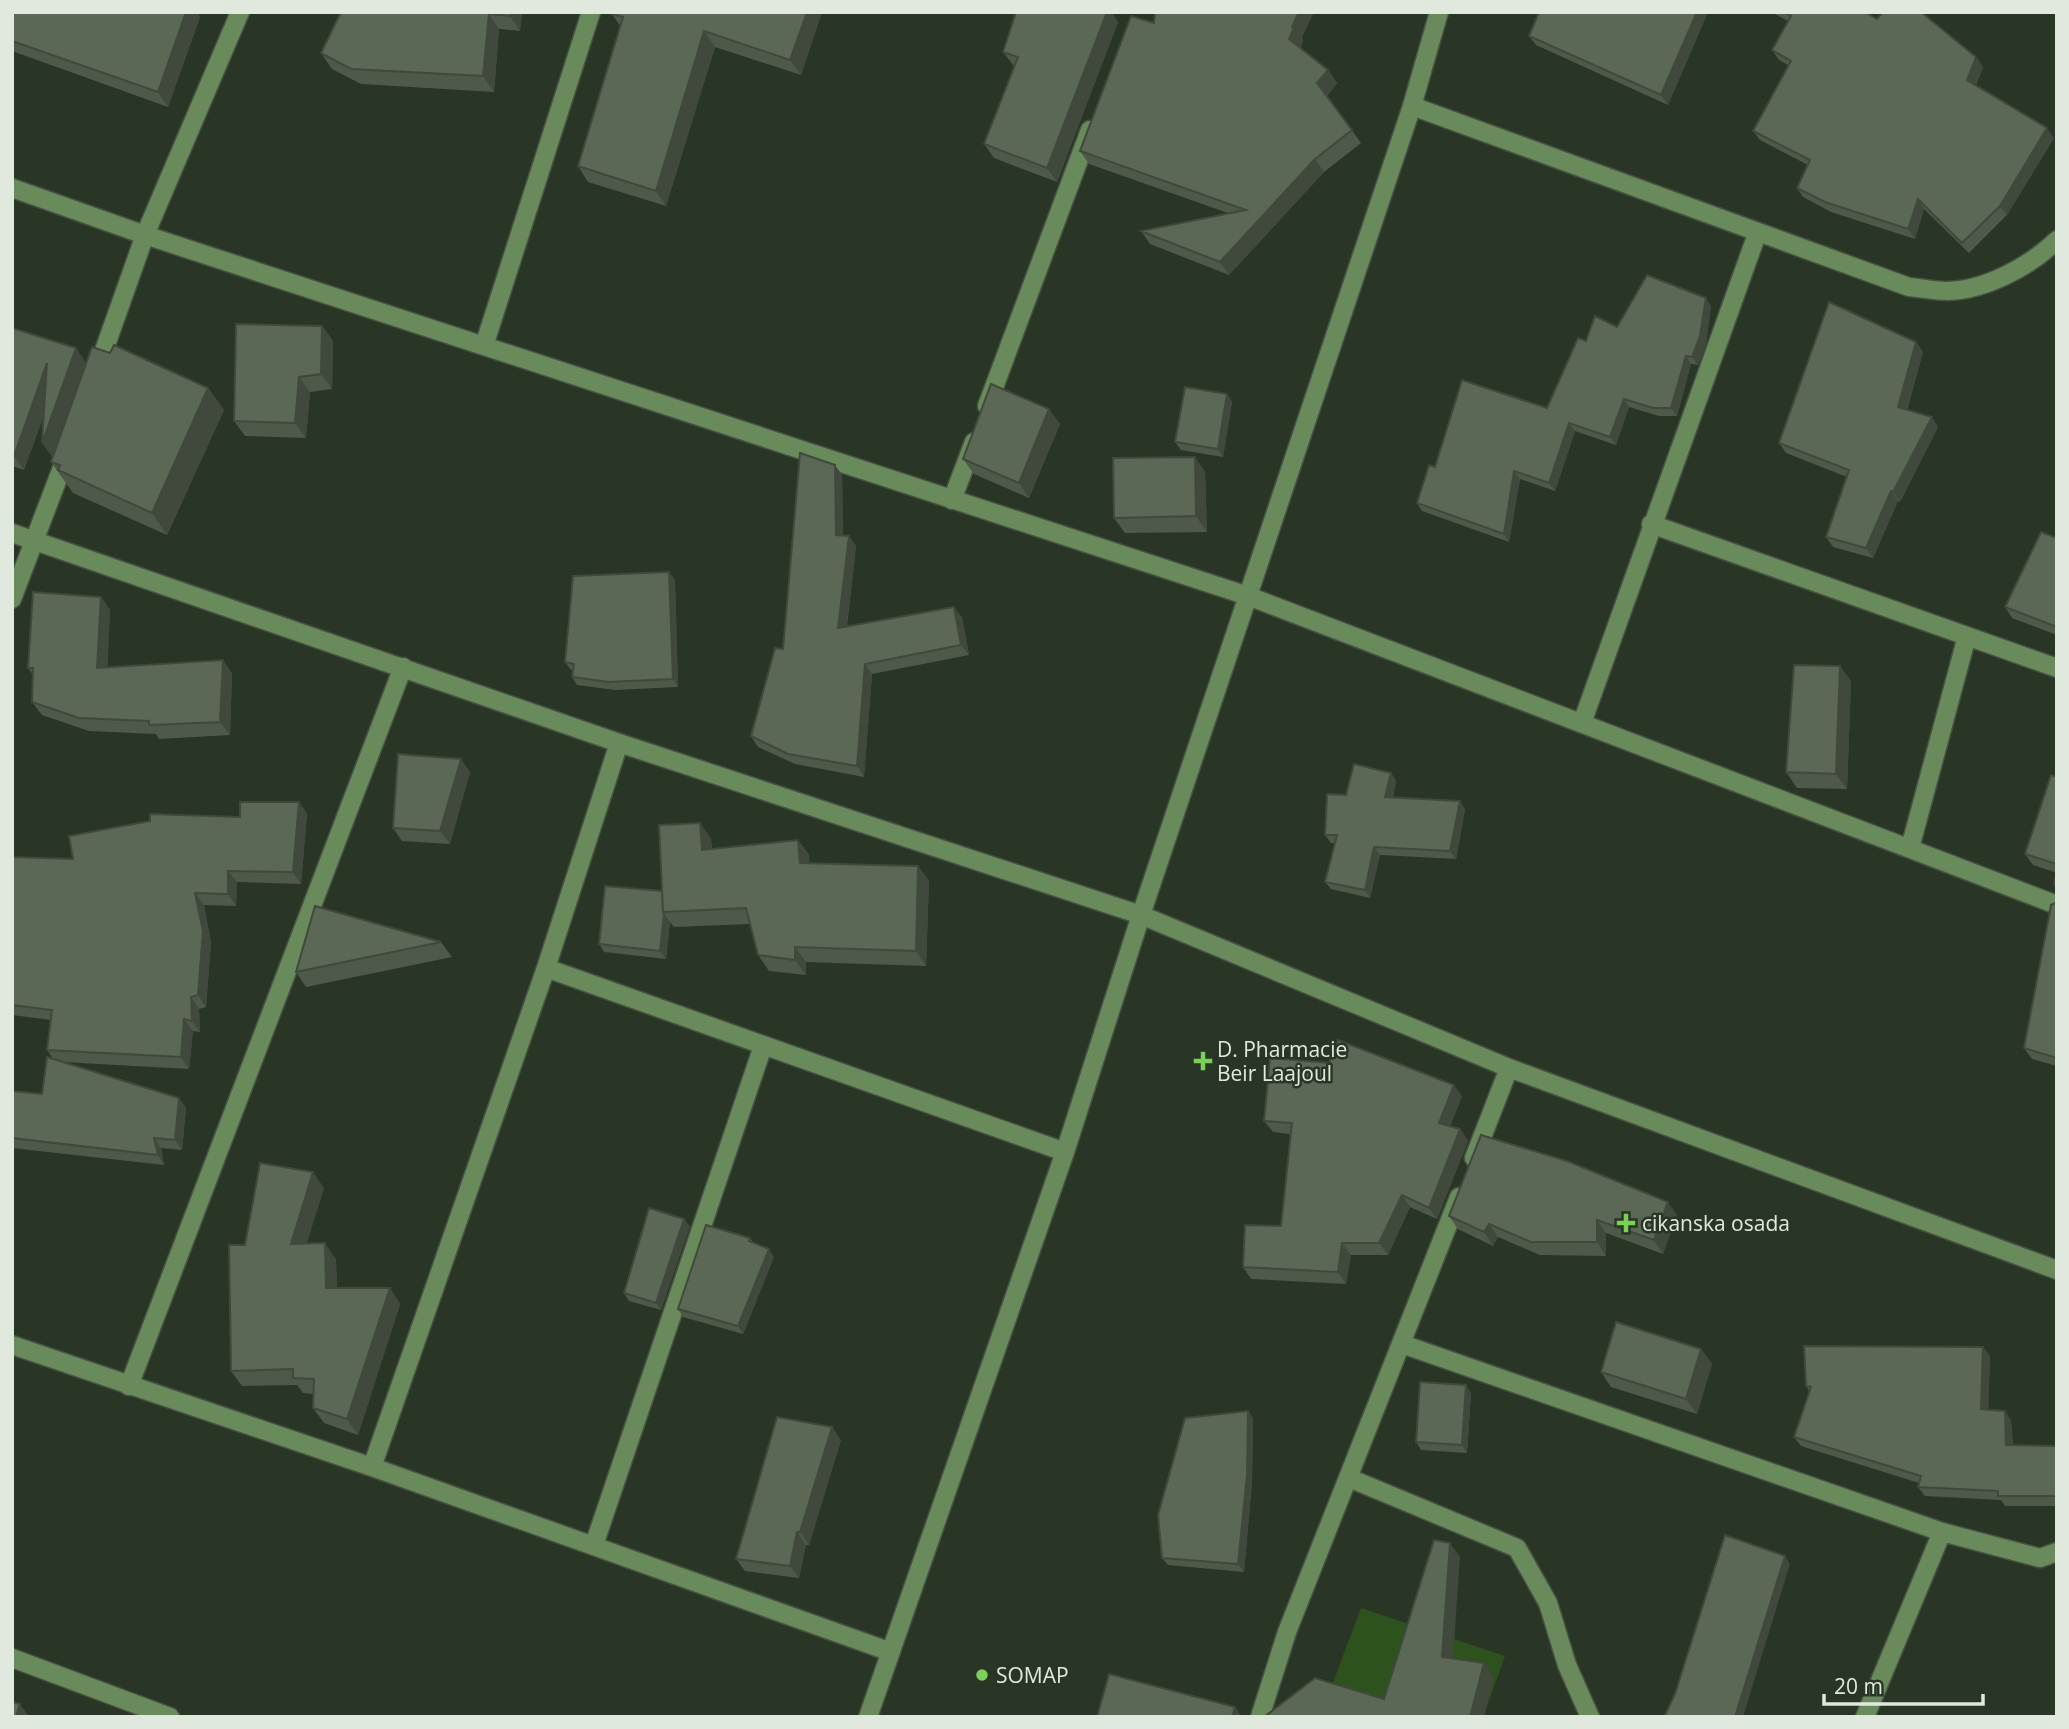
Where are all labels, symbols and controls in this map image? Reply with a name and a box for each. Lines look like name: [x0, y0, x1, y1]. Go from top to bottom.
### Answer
place label: D. Pharmacie Beir Laajoul: [1217, 1035, 1347, 1087]
marker: D. Pharmacie Beir Laajoul: [1195, 1053, 1211, 1069]
place label: cikanska osada: [1642, 1209, 1790, 1237]
marker: cikanska osada: [1616, 1213, 1636, 1233]
place label: SOMAP: [996, 1661, 1069, 1689]
scale bar: [1824, 1662, 1983, 1706]
marker: SOMAP: [974, 1667, 990, 1683]
text: 20 m: [1834, 1672, 1883, 1700]

